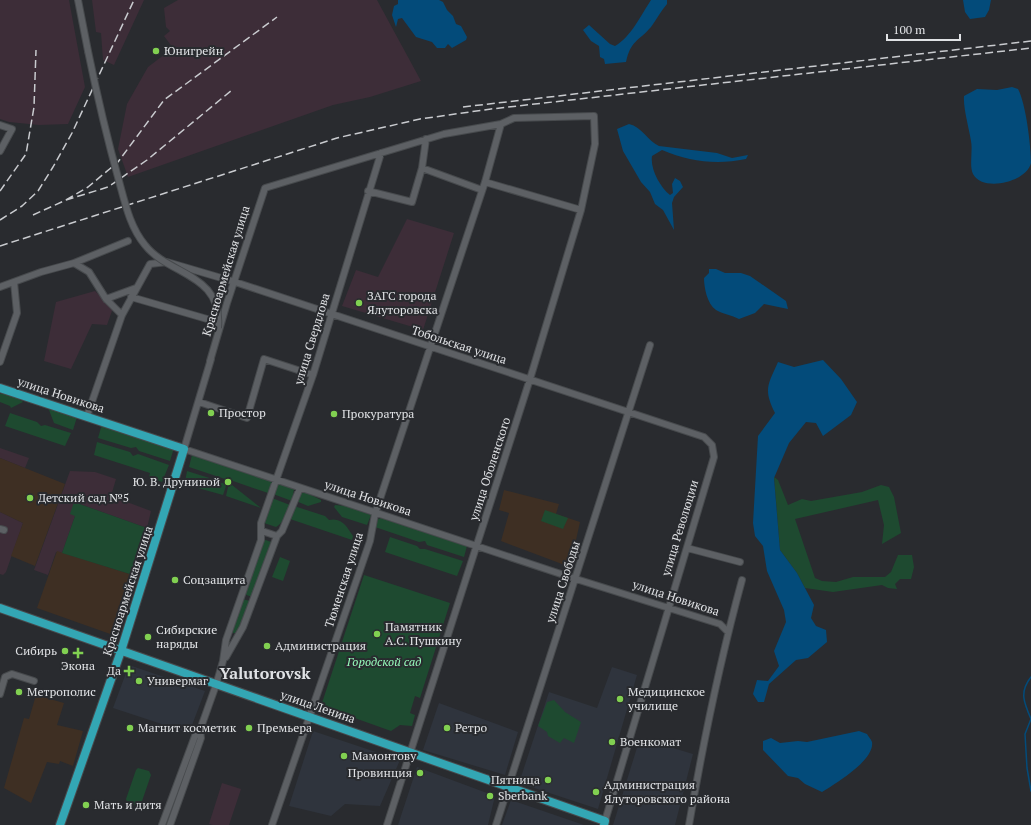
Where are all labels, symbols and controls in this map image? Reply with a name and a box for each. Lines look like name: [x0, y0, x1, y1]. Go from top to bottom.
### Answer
scale bar: [887, 16, 960, 42]
text: 100 m: [893, 22, 926, 37]
place label: Юнигрейн: [164, 43, 223, 58]
marker: Юнигрейн: [151, 46, 161, 56]
street label: Красноармейская улица: [199, 204, 253, 338]
place label: ЗАГС города Ялуторовска: [367, 288, 438, 317]
street label: улица Свердлова: [290, 291, 333, 387]
marker: ЗАГС города Ялуторовска: [354, 298, 364, 308]
street label: Тобольская улица: [410, 322, 509, 367]
street label: улица Новикова: [15, 373, 106, 416]
place label: Простор: [219, 405, 266, 420]
place label: Прокуратура: [342, 406, 414, 421]
marker: Простор: [206, 408, 216, 418]
marker: Прокуратура: [329, 409, 339, 419]
street label: улица Оболенского: [465, 415, 513, 523]
place label: Ю. В. Друниной: [133, 474, 220, 489]
street label: улица Новикова: [322, 476, 413, 519]
marker: Ю. В. Друниной: [223, 477, 233, 487]
street label: улица Революции: [658, 478, 701, 579]
place label: Детский сад №5: [38, 490, 129, 505]
marker: Детский сад №5: [25, 493, 35, 503]
street label: Красноармейская улица: [99, 524, 156, 658]
street label: Тюменская улица: [321, 530, 366, 629]
street label: улица Свободы: [542, 539, 583, 626]
place label: Соцзащита: [183, 572, 246, 587]
marker: Соцзащита: [170, 575, 180, 585]
street label: улица Новикова: [630, 576, 721, 619]
place label: Памятник А.С. Пушкину: [385, 619, 463, 648]
place label: Сибирские наряды: [156, 622, 217, 651]
marker: Памятник А.С. Пушкину: [372, 629, 382, 639]
marker: Сибирские наряды: [143, 632, 153, 642]
place label: Администрация: [275, 638, 366, 653]
marker: Администрация: [262, 641, 272, 651]
place label: Сибирь: [15, 643, 57, 658]
marker: Сибирь: [60, 646, 70, 656]
marker: Экона: [73, 648, 83, 658]
park label: Городской сад: [346, 654, 421, 669]
place label: Экона: [61, 658, 95, 673]
district label: Yalutorovsk: [219, 662, 311, 684]
place label: Да: [107, 663, 121, 678]
marker: Да: [124, 666, 134, 676]
place label: Универмаг: [147, 673, 208, 688]
marker: Универмаг: [134, 676, 144, 686]
place label: Метрополис: [27, 684, 96, 699]
place label: Медицинское училище: [627, 684, 705, 713]
street label: улица Ленина: [278, 686, 357, 726]
marker: Метрополис: [14, 687, 24, 697]
marker: Медицинское училище: [615, 694, 625, 704]
place label: Магнит косметик: [138, 720, 237, 735]
place label: Премьера: [257, 720, 312, 735]
place label: Ретро: [455, 720, 488, 735]
marker: Магнит косметик: [125, 723, 135, 733]
marker: Премьера: [244, 723, 254, 733]
marker: Ретро: [442, 723, 452, 733]
place label: Военкомат: [620, 734, 681, 749]
marker: Военкомат: [607, 737, 617, 747]
place label: Мамонтову: [352, 748, 417, 763]
marker: Мамонтову: [339, 751, 349, 761]
place label: Провинция: [348, 765, 412, 780]
marker: Провинция: [415, 768, 425, 778]
place label: Пятница: [491, 772, 540, 787]
marker: Пятница: [543, 775, 553, 785]
place label: Администрация Ялуторовского района: [604, 777, 730, 806]
marker: Администрация Ялуторовского района: [591, 787, 601, 797]
place label: Sberbank: [498, 788, 548, 803]
marker: Sberbank: [485, 791, 495, 801]
place label: Мать и дитя: [94, 797, 162, 812]
marker: Мать и дитя: [81, 800, 91, 810]

